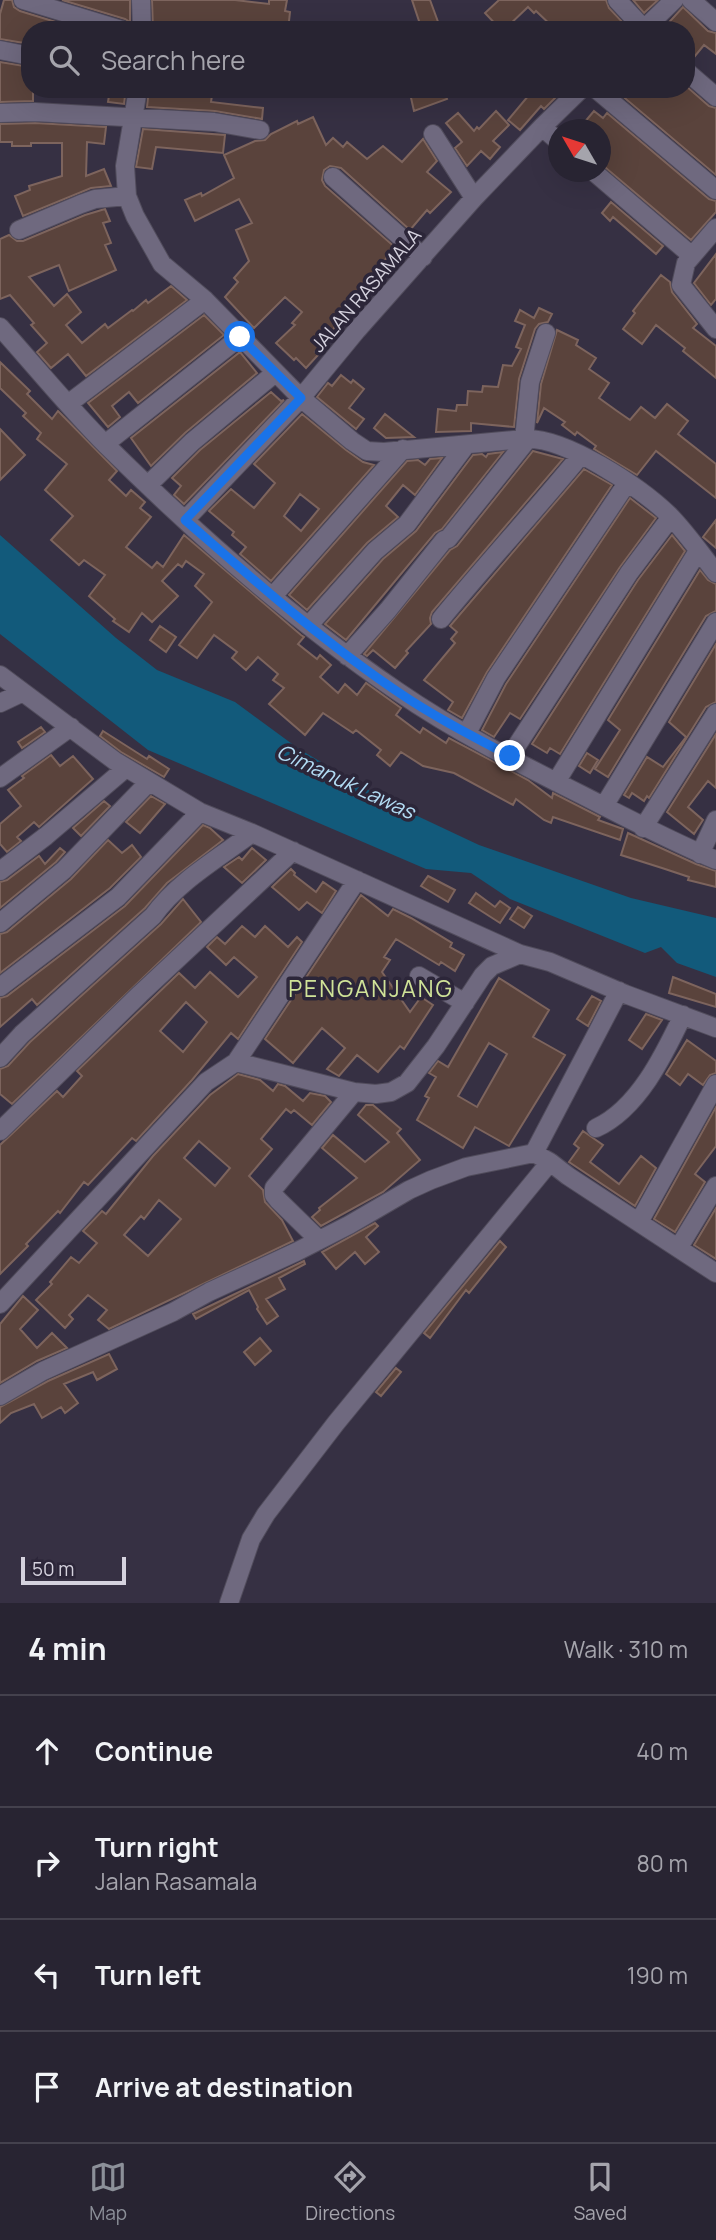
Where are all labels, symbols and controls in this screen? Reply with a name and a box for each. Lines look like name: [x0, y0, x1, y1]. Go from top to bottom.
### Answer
search box: [21, 21, 695, 98]
icon: search: [45, 41, 83, 79]
text: Search here: [101, 42, 246, 78]
north arrow: [548, 119, 611, 182]
street label: JALAN RASAMALA: [305, 223, 427, 357]
route start: [224, 321, 255, 352]
water label: Cimanuk Lawas: [273, 737, 421, 826]
route end: [494, 740, 525, 771]
district label: PENGANJANG: [288, 972, 454, 1004]
scale bar: [21, 1554, 126, 1586]
text: 50 m: [32, 1556, 74, 1582]
text: 4 min: [28, 1628, 106, 1669]
text: Walk · 310 m: [564, 1633, 688, 1665]
icon: ahead: [28, 1732, 66, 1770]
text: Continue: [95, 1733, 213, 1769]
text: 40 m: [636, 1735, 688, 1767]
text: Turn right: [95, 1829, 219, 1865]
icon: right: [28, 1844, 66, 1882]
text: 80 m: [637, 1847, 688, 1879]
text: Jalan Rasamala: [95, 1865, 257, 1897]
icon: left: [28, 1956, 66, 1994]
text: Turn left: [95, 1957, 202, 1993]
text: 190 m: [627, 1959, 688, 1991]
icon: arrive: [28, 2068, 66, 2106]
text: Arrive at destination: [95, 2069, 353, 2105]
tab: Map: [89, 2158, 127, 2226]
tab: Directions: [305, 2158, 395, 2226]
tab: Saved: [573, 2158, 627, 2226]

